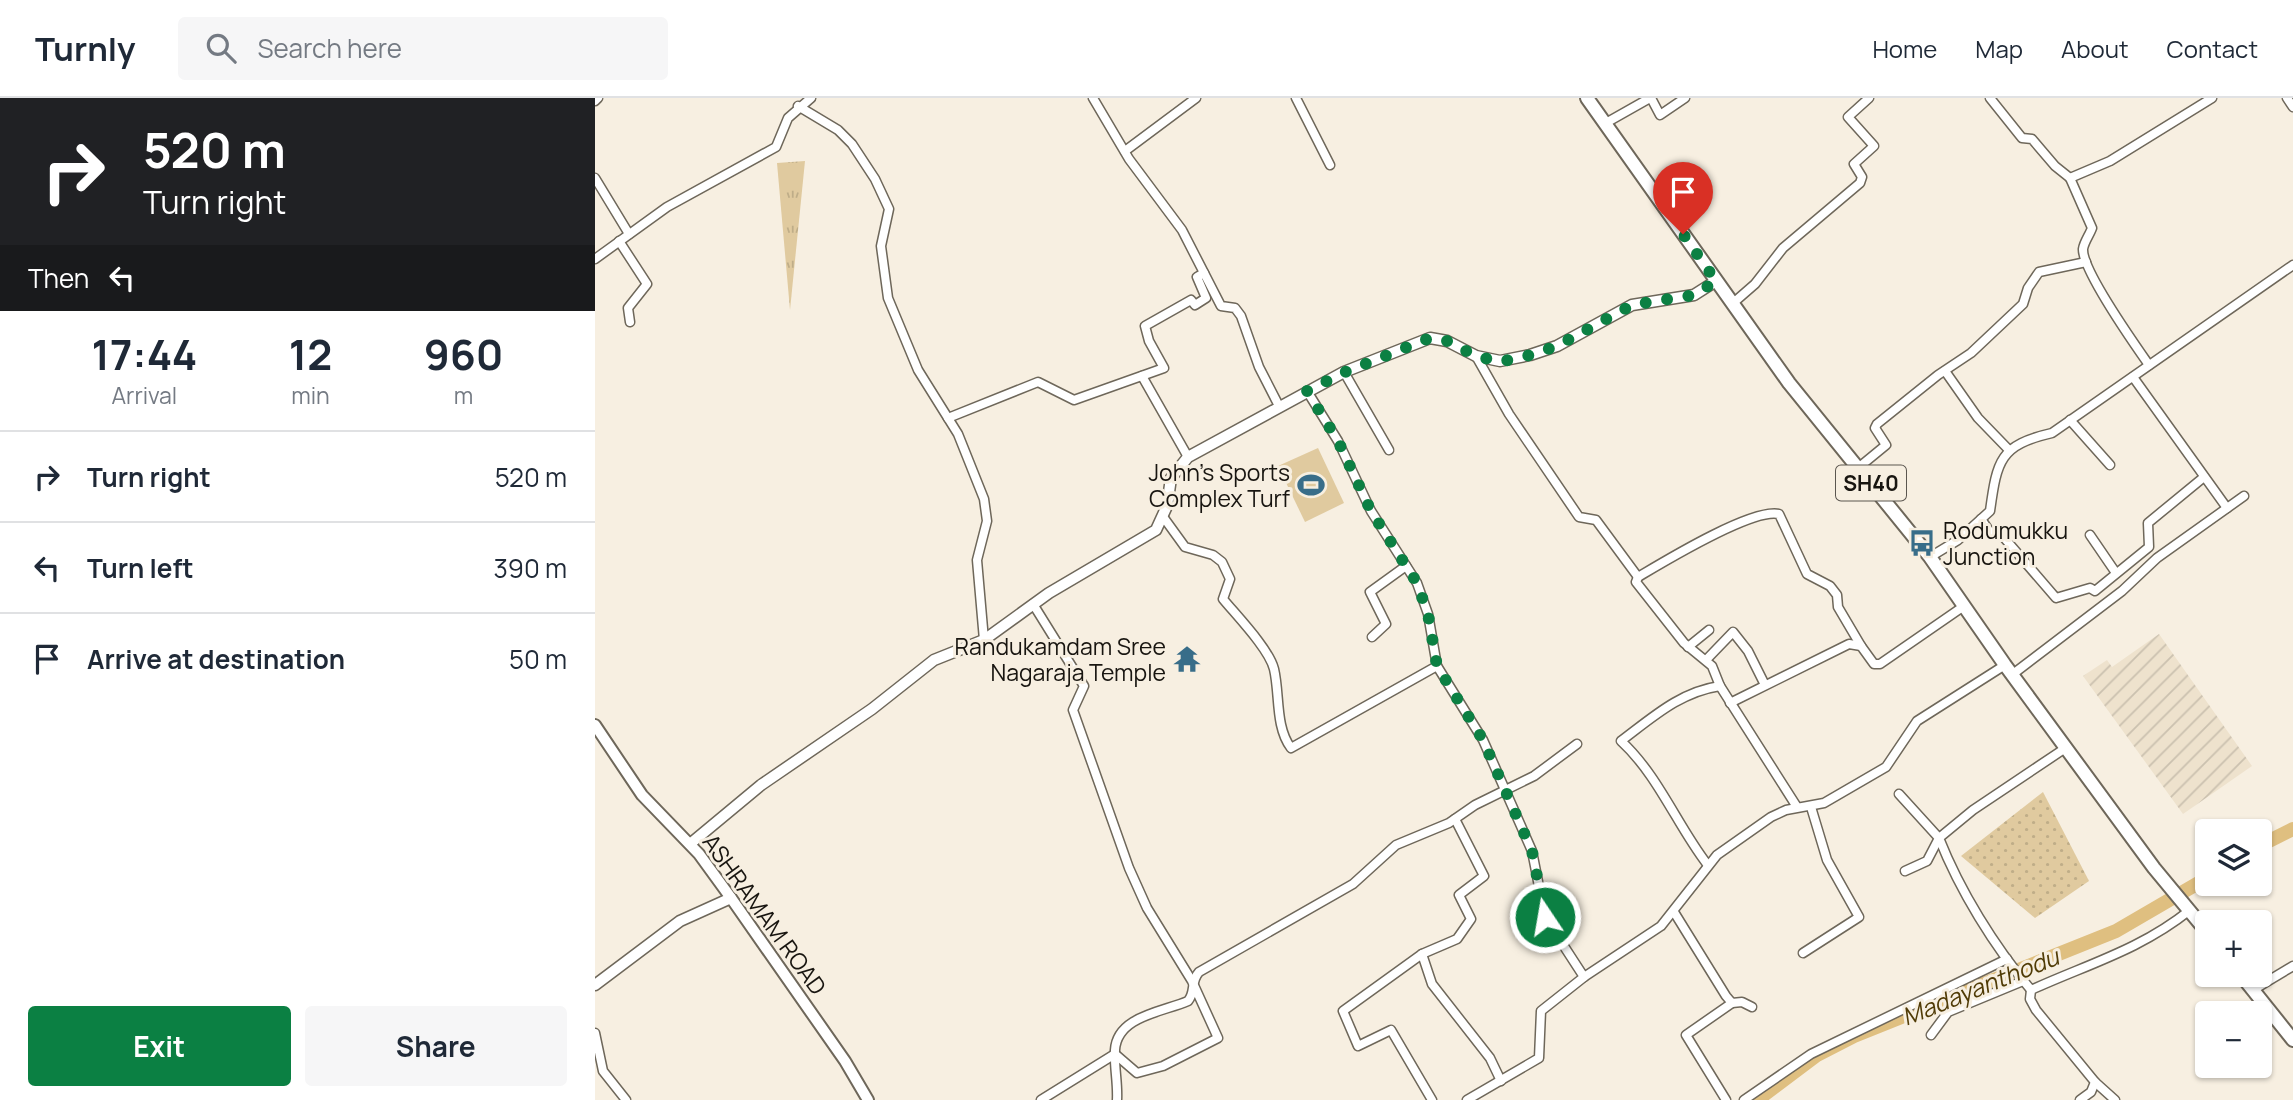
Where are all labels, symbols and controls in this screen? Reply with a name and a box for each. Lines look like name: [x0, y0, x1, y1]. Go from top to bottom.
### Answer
search box: [178, 17, 668, 80]
text: Turnly: [35, 26, 136, 71]
icon: search: [202, 29, 240, 67]
text: Search here: [258, 30, 402, 66]
text: Home: [1872, 32, 1937, 65]
text: Map: [1975, 32, 2023, 65]
text: About: [2061, 32, 2129, 65]
text: Contact: [2167, 32, 2258, 65]
text: 520 m: [143, 116, 286, 183]
icon: right: [28, 126, 119, 217]
pin: [1653, 162, 1713, 234]
icon: arrive: [1664, 173, 1702, 211]
text: Turn right: [143, 180, 286, 224]
icon: left: [103, 259, 141, 297]
text: Then: [28, 260, 89, 296]
text: 17:44: [91, 325, 197, 383]
text: 12: [289, 325, 332, 383]
text: 960: [424, 325, 504, 383]
text: Arrival: [112, 379, 177, 411]
text: min: [291, 379, 330, 411]
text: m: [454, 379, 473, 411]
place label: John's Sports Complex Turf: [1148, 456, 1290, 514]
icon: right: [28, 458, 66, 496]
text: Turn right: [87, 459, 211, 495]
text: 520 m: [495, 459, 567, 495]
road number: SH40: [1836, 466, 1906, 500]
sports icon: John's Sports Complex Turf: [1296, 470, 1326, 500]
place label: Rodumukku Junction: [1943, 514, 2068, 572]
bus stop icon: Rodumukku Junction: [1907, 528, 1937, 558]
icon: left: [28, 549, 66, 587]
text: Turn left: [87, 550, 194, 586]
text: 390 m: [493, 550, 567, 586]
place label: Randukamdam Sree Nagaraja Temple: [955, 630, 1166, 688]
icon: arrive: [28, 640, 66, 678]
text: Arrive at destination: [87, 641, 345, 677]
text: 50 m: [509, 641, 567, 677]
temple icon: Randukamdam Sree Nagaraja Temple: [1172, 644, 1202, 674]
map controls: [2195, 819, 2272, 1078]
button: layers: [2195, 819, 2272, 896]
street label: ASHRAMAM ROAD: [696, 827, 834, 1001]
position arrow: [1508, 880, 1582, 954]
button: +: [2195, 910, 2272, 987]
water label: Madayanthodu: [1897, 939, 2065, 1033]
button: −: [2195, 1001, 2272, 1078]
button: Exit: [28, 1006, 291, 1086]
button: Share: [305, 1006, 567, 1086]

